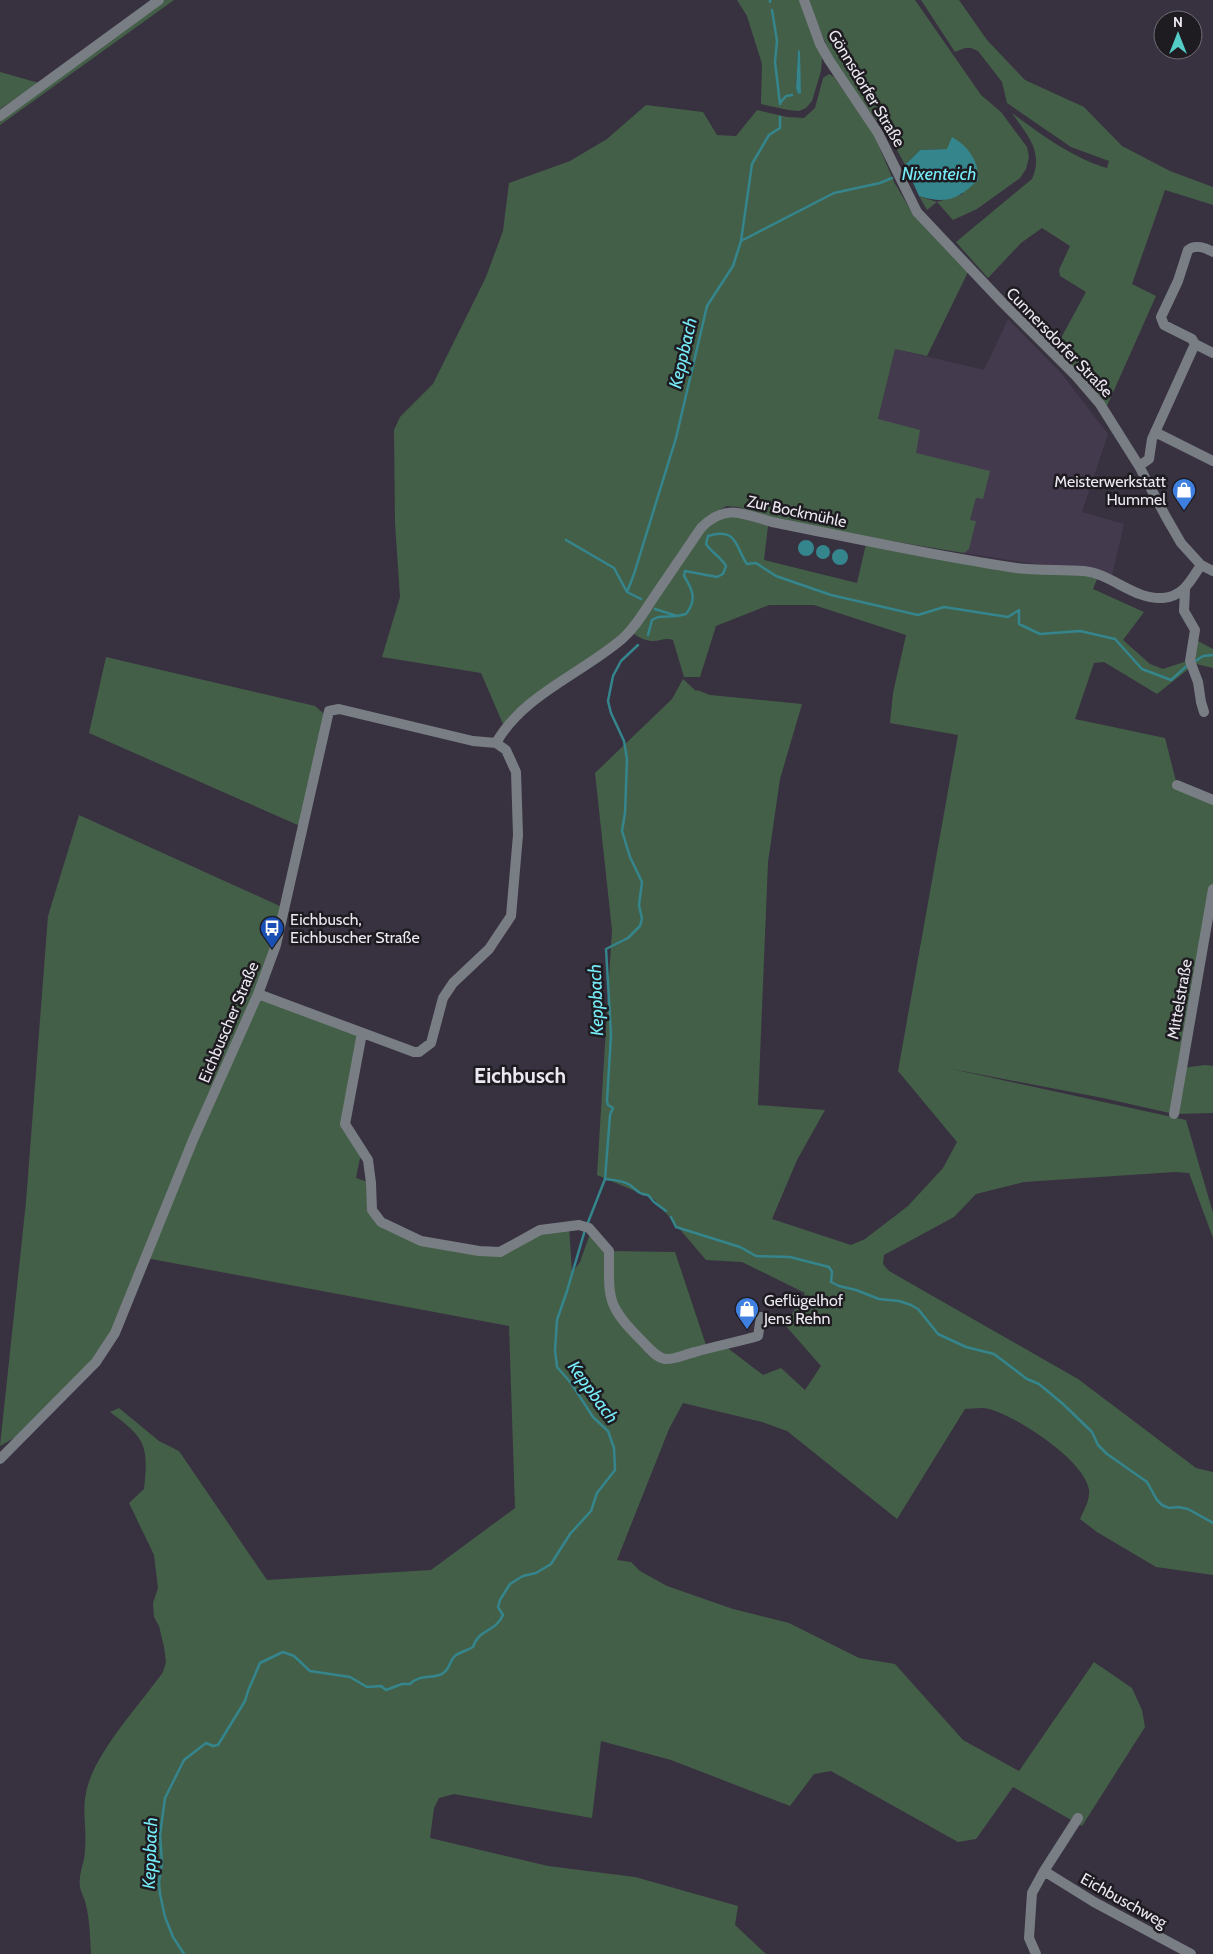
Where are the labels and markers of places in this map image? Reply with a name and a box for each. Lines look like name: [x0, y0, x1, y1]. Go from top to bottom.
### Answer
place label: Meisterwerkstatt Hummel: [1054, 472, 1167, 509]
shop icon: Meisterwerkstatt Hummel: [1171, 477, 1197, 511]
place label: Eichbusch, Eichbuscher Straße: [290, 910, 420, 947]
bus stop icon: Eichbusch, Eichbuscher Straße: [259, 915, 285, 949]
place label: Geflügelhof Jens Rehn: [763, 1291, 844, 1328]
shop icon: Geflügelhof Jens Rehn: [734, 1296, 760, 1330]

